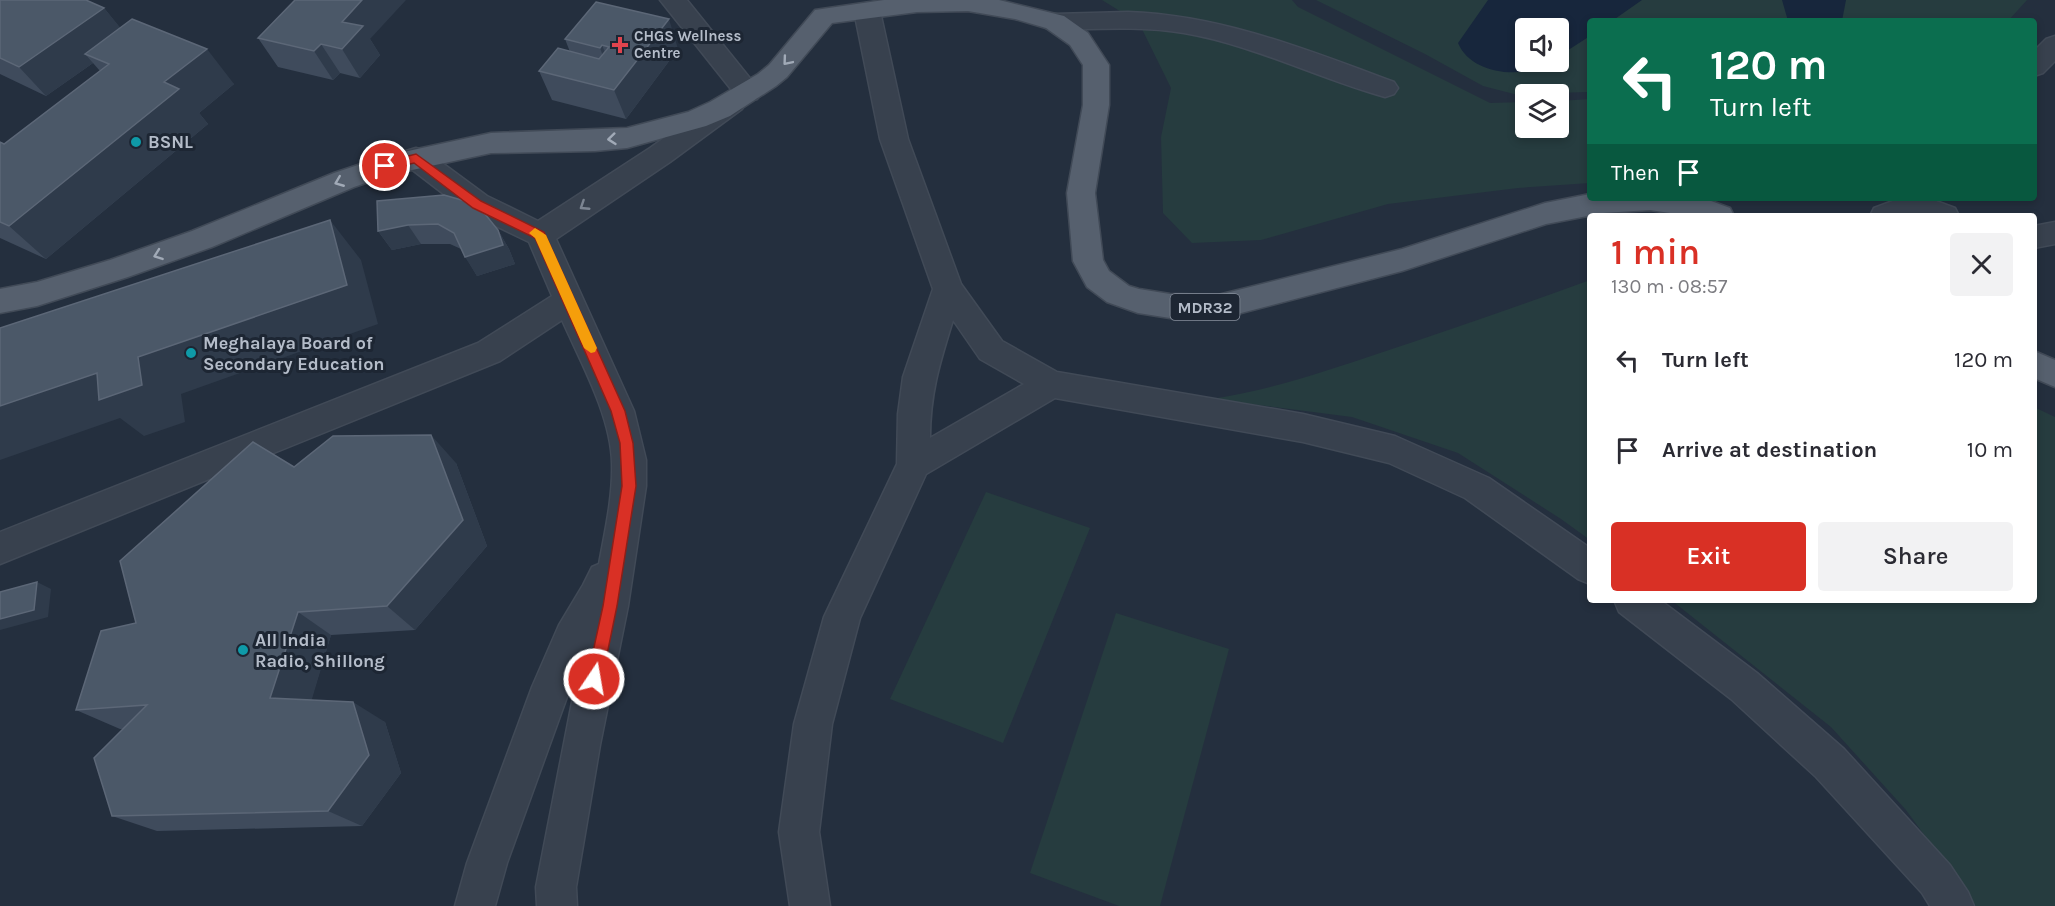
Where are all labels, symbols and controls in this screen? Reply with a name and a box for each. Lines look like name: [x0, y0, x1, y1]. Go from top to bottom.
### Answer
map controls: [1515, 18, 1569, 138]
button: sound: [1515, 18, 1569, 72]
place label: CHGS Wellness Centre: [634, 27, 741, 62]
marker: CHGS Wellness Centre: [611, 36, 629, 54]
text: 120 m: [1710, 40, 1827, 90]
icon: left: [1611, 42, 1689, 120]
one-way arrow: [783, 54, 794, 65]
button: layers: [1515, 84, 1569, 138]
text: Turn left: [1710, 91, 1811, 123]
place label: BSNL: [148, 131, 193, 153]
one-way arrow: [608, 132, 617, 145]
marker: BSNL: [129, 135, 143, 149]
pin: [359, 140, 410, 191]
icon: arrive: [368, 149, 401, 182]
icon: arrive: [1672, 156, 1705, 189]
text: Then: [1611, 160, 1660, 186]
one-way arrow: [334, 175, 345, 187]
one-way arrow: [580, 199, 591, 210]
text: 1 min: [1611, 231, 1700, 273]
button: close: [1950, 233, 2013, 296]
one-way arrow: [153, 247, 164, 260]
text: 130 m · 08:57: [1611, 275, 1727, 298]
road number: MDR32: [1170, 294, 1240, 320]
place label: Meghalaya Board of Secondary Education: [203, 332, 385, 375]
icon: left: [1611, 344, 1644, 377]
marker: Meghalaya Board of Secondary Education: [184, 346, 198, 360]
text: Turn left: [1662, 347, 1749, 373]
text: 120 m: [1954, 347, 2013, 373]
icon: arrive: [1611, 434, 1644, 467]
text: Arrive at destination: [1662, 437, 1877, 463]
text: 10 m: [1967, 437, 2013, 463]
button: Exit: [1611, 522, 1806, 591]
button: Share: [1818, 522, 2013, 591]
place label: All India Radio, Shillong: [255, 629, 385, 672]
marker: All India Radio, Shillong: [236, 643, 250, 657]
position arrow: [562, 647, 626, 711]

